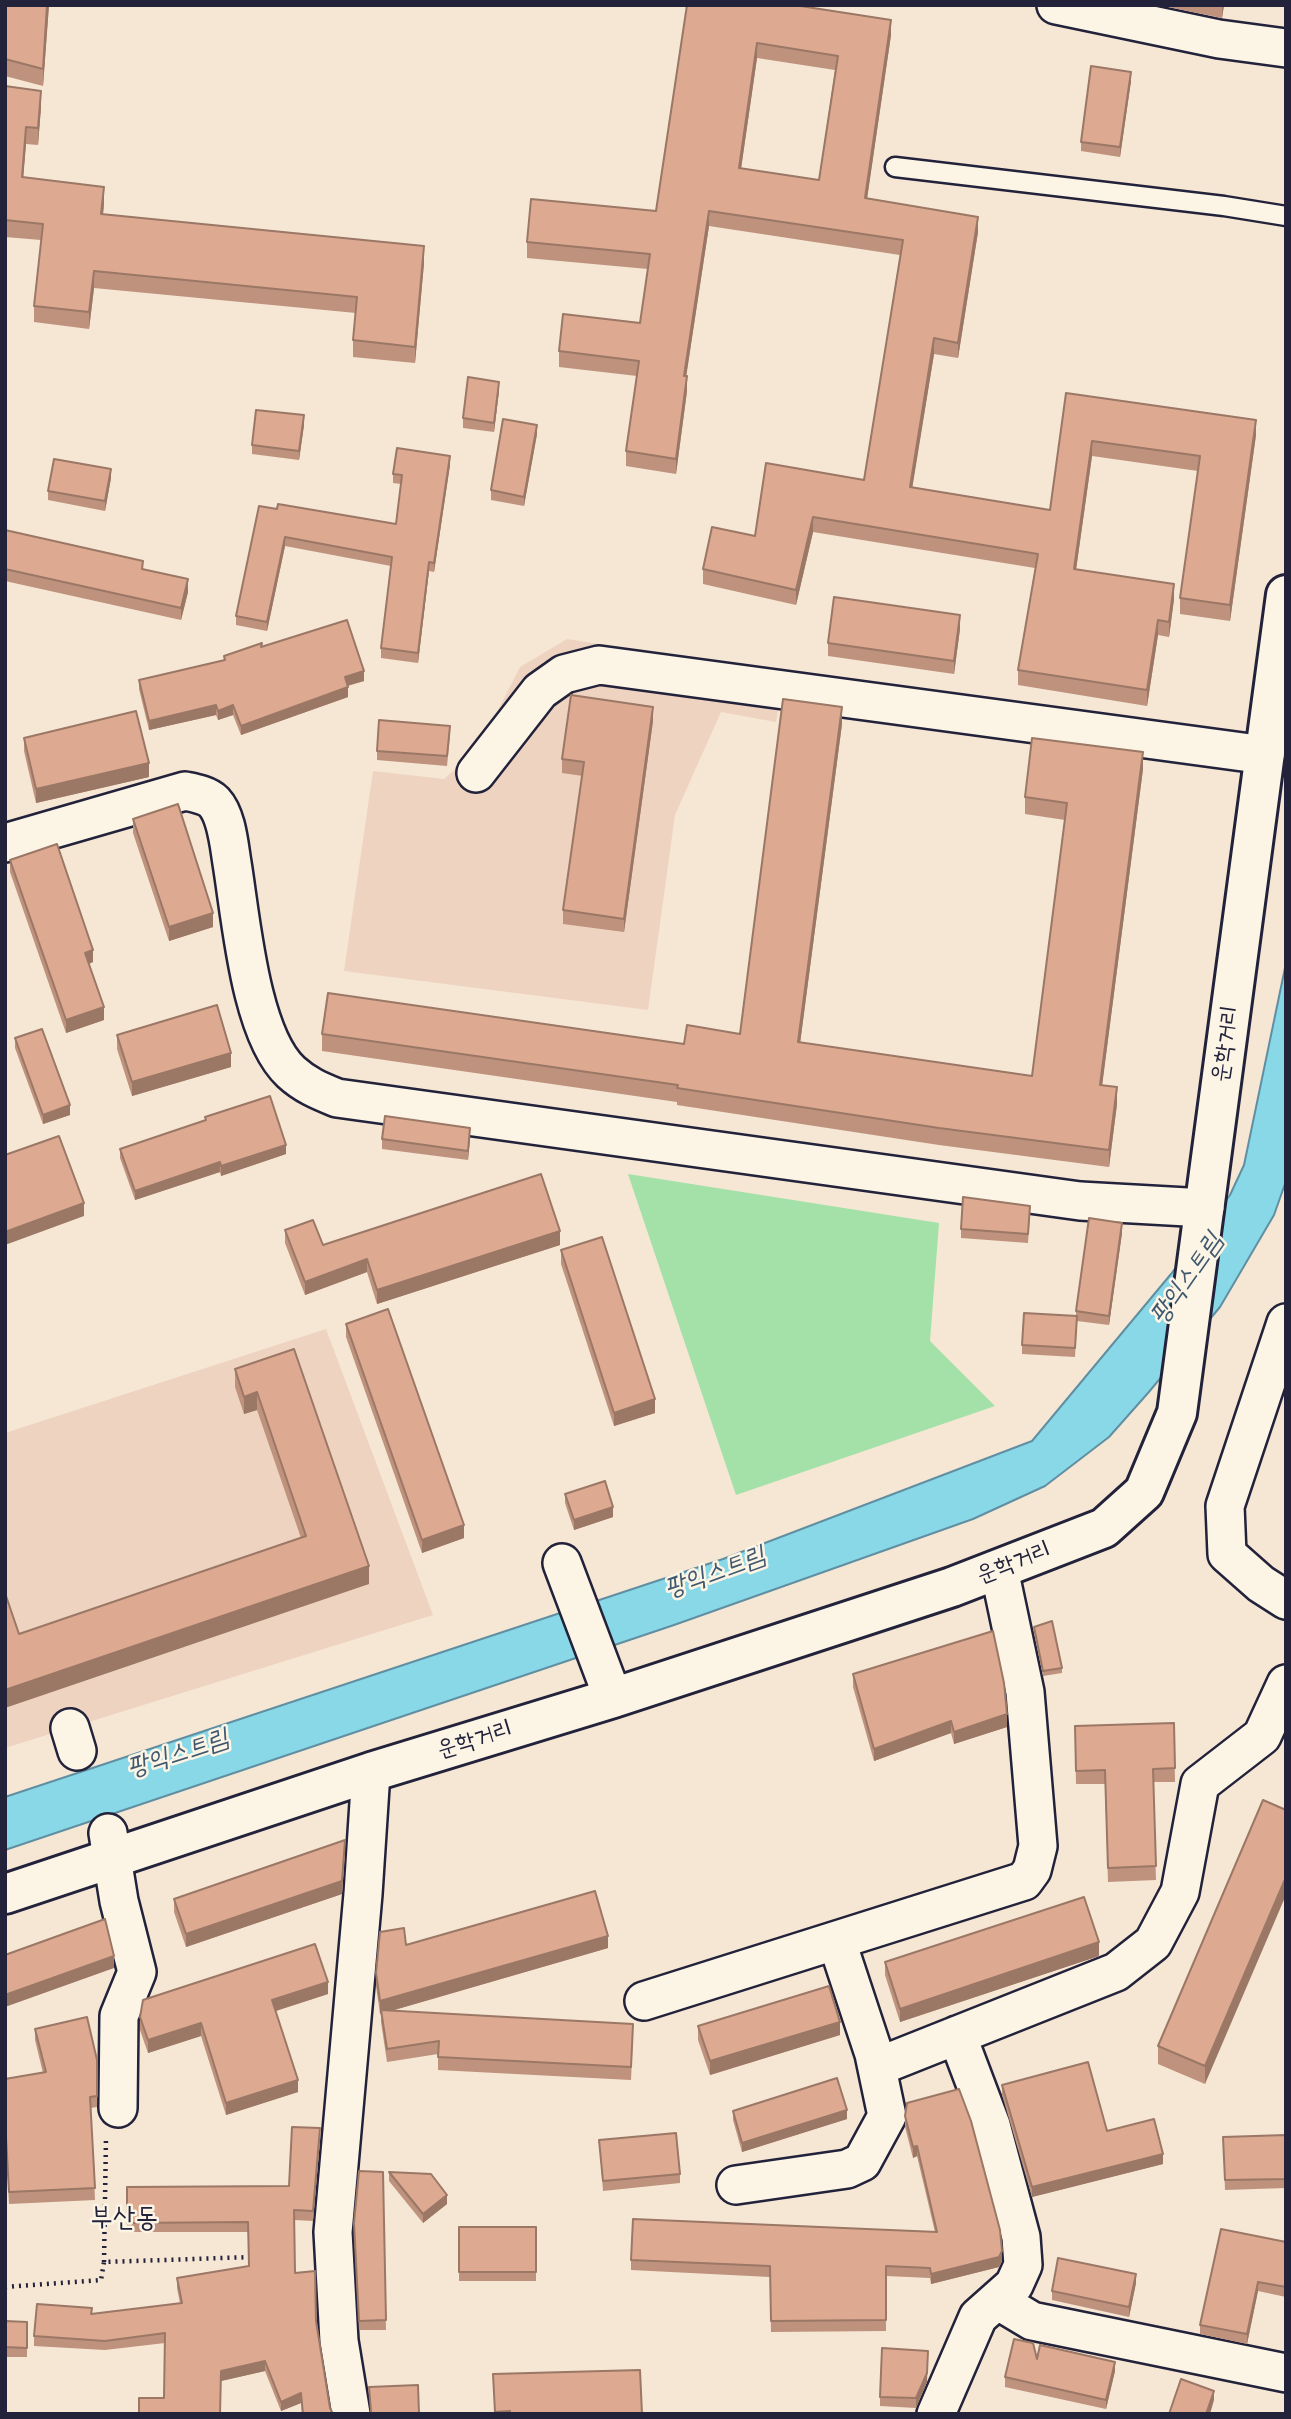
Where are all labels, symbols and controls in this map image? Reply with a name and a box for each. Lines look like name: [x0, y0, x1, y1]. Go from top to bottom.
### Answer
street label: 운학거리: [1206, 1004, 1246, 1084]
water label: 팡익스트림: [1144, 1227, 1230, 1331]
street label: 운학거리: [973, 1536, 1055, 1590]
water label: 팡익스트림: [661, 1540, 769, 1606]
street label: 운학거리: [434, 1715, 516, 1765]
water label: 팡익스트림: [123, 1723, 233, 1785]
district label: 부산동: [90, 2202, 158, 2236]

